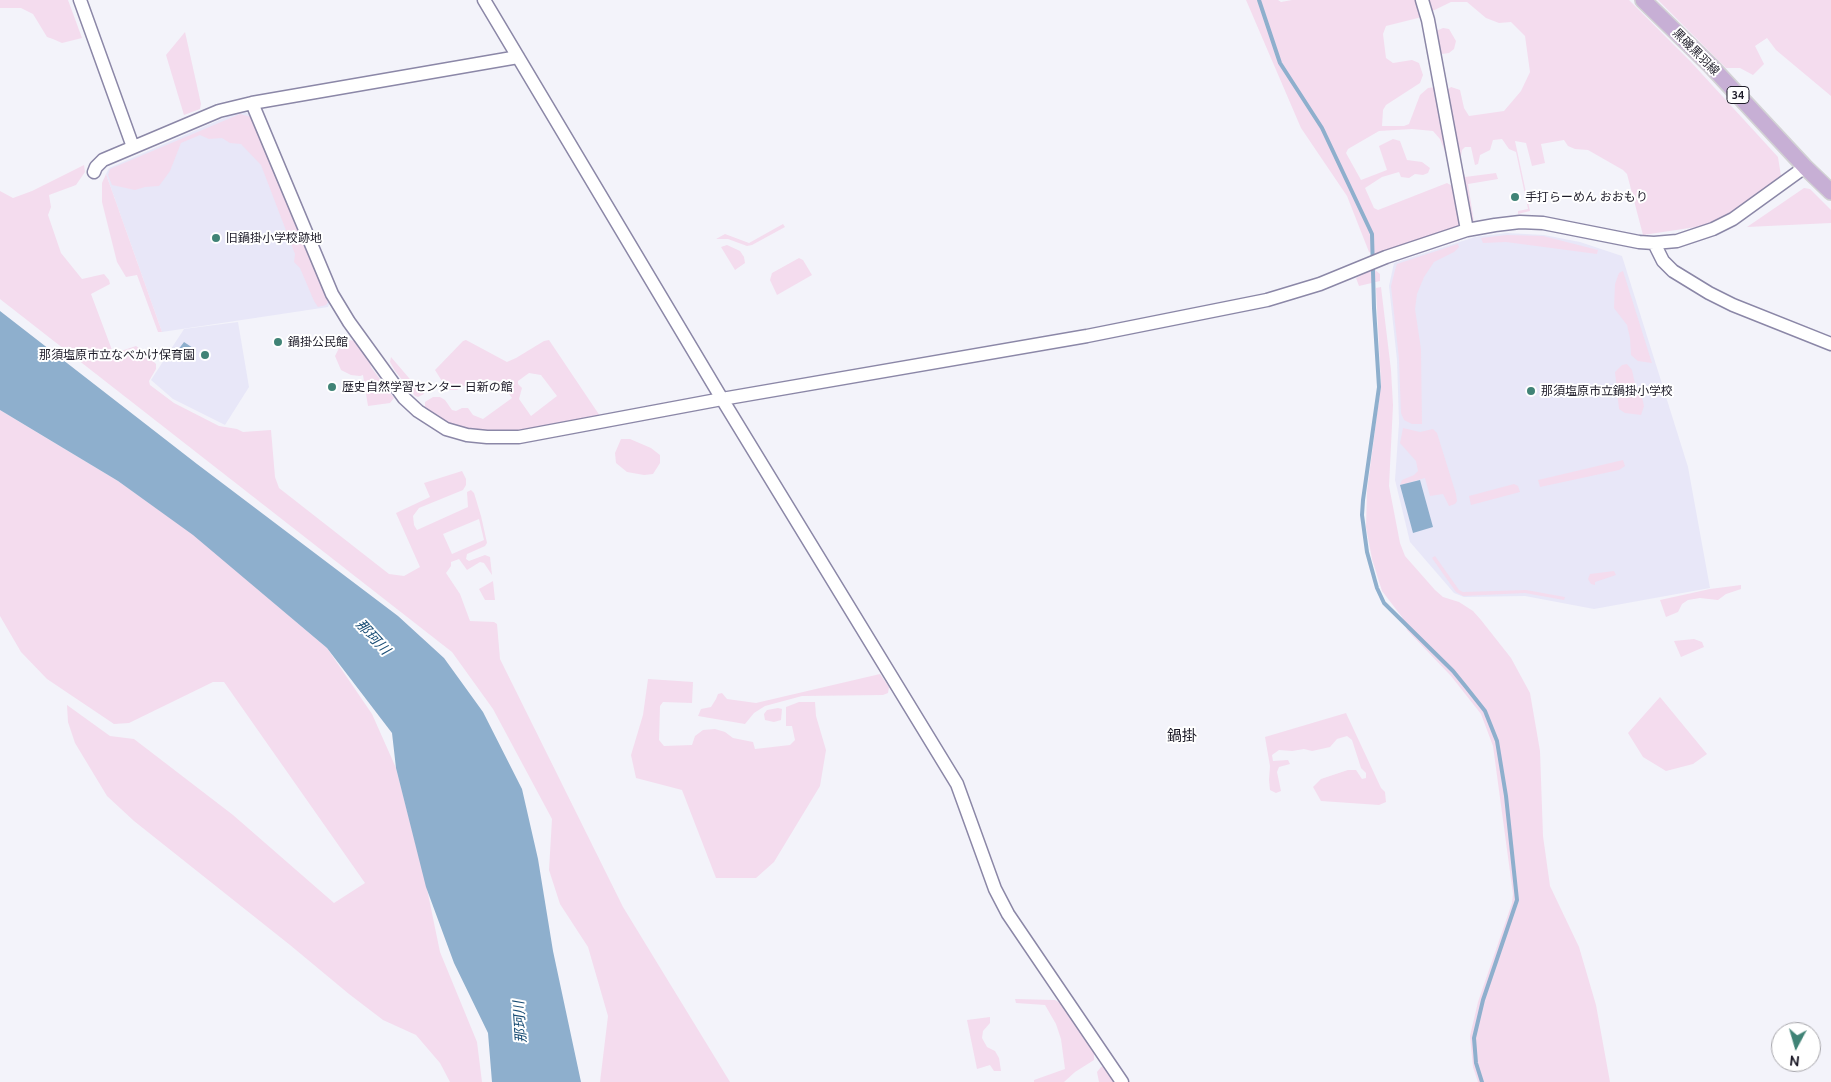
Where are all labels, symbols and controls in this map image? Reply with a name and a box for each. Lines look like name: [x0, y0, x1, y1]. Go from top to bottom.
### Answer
street label: 黒磯黒羽線: [1670, 26, 1722, 78]
road number: 34: [1727, 86, 1749, 104]
place label: 手打らーめん おおもり: [1525, 190, 1648, 204]
marker: 手打らーめん おおもり: [1509, 191, 1521, 203]
place label: 旧鍋掛小学校跡地: [226, 231, 322, 245]
marker: 旧鍋掛小学校跡地: [210, 232, 222, 244]
place label: 鍋掛公民館: [288, 335, 348, 349]
marker: 鍋掛公民館: [272, 336, 284, 348]
place label: 那須塩原市立なべかけ保育園: [39, 348, 195, 362]
marker: 那須塩原市立なべかけ保育園: [199, 349, 211, 361]
place label: 歴史自然学習センター 日新の館: [342, 380, 513, 394]
marker: 歴史自然学習センター 日新の館: [326, 381, 338, 393]
place label: 那須塩原市立鍋掛小学校: [1541, 384, 1673, 398]
marker: 那須塩原市立鍋掛小学校: [1525, 385, 1537, 397]
water label: 那珂川: [353, 616, 393, 658]
district label: 鍋掛: [1167, 727, 1197, 745]
water label: 那珂川: [510, 1000, 530, 1044]
north arrow: [1771, 1022, 1821, 1072]
text: N: [1789, 1052, 1801, 1069]

